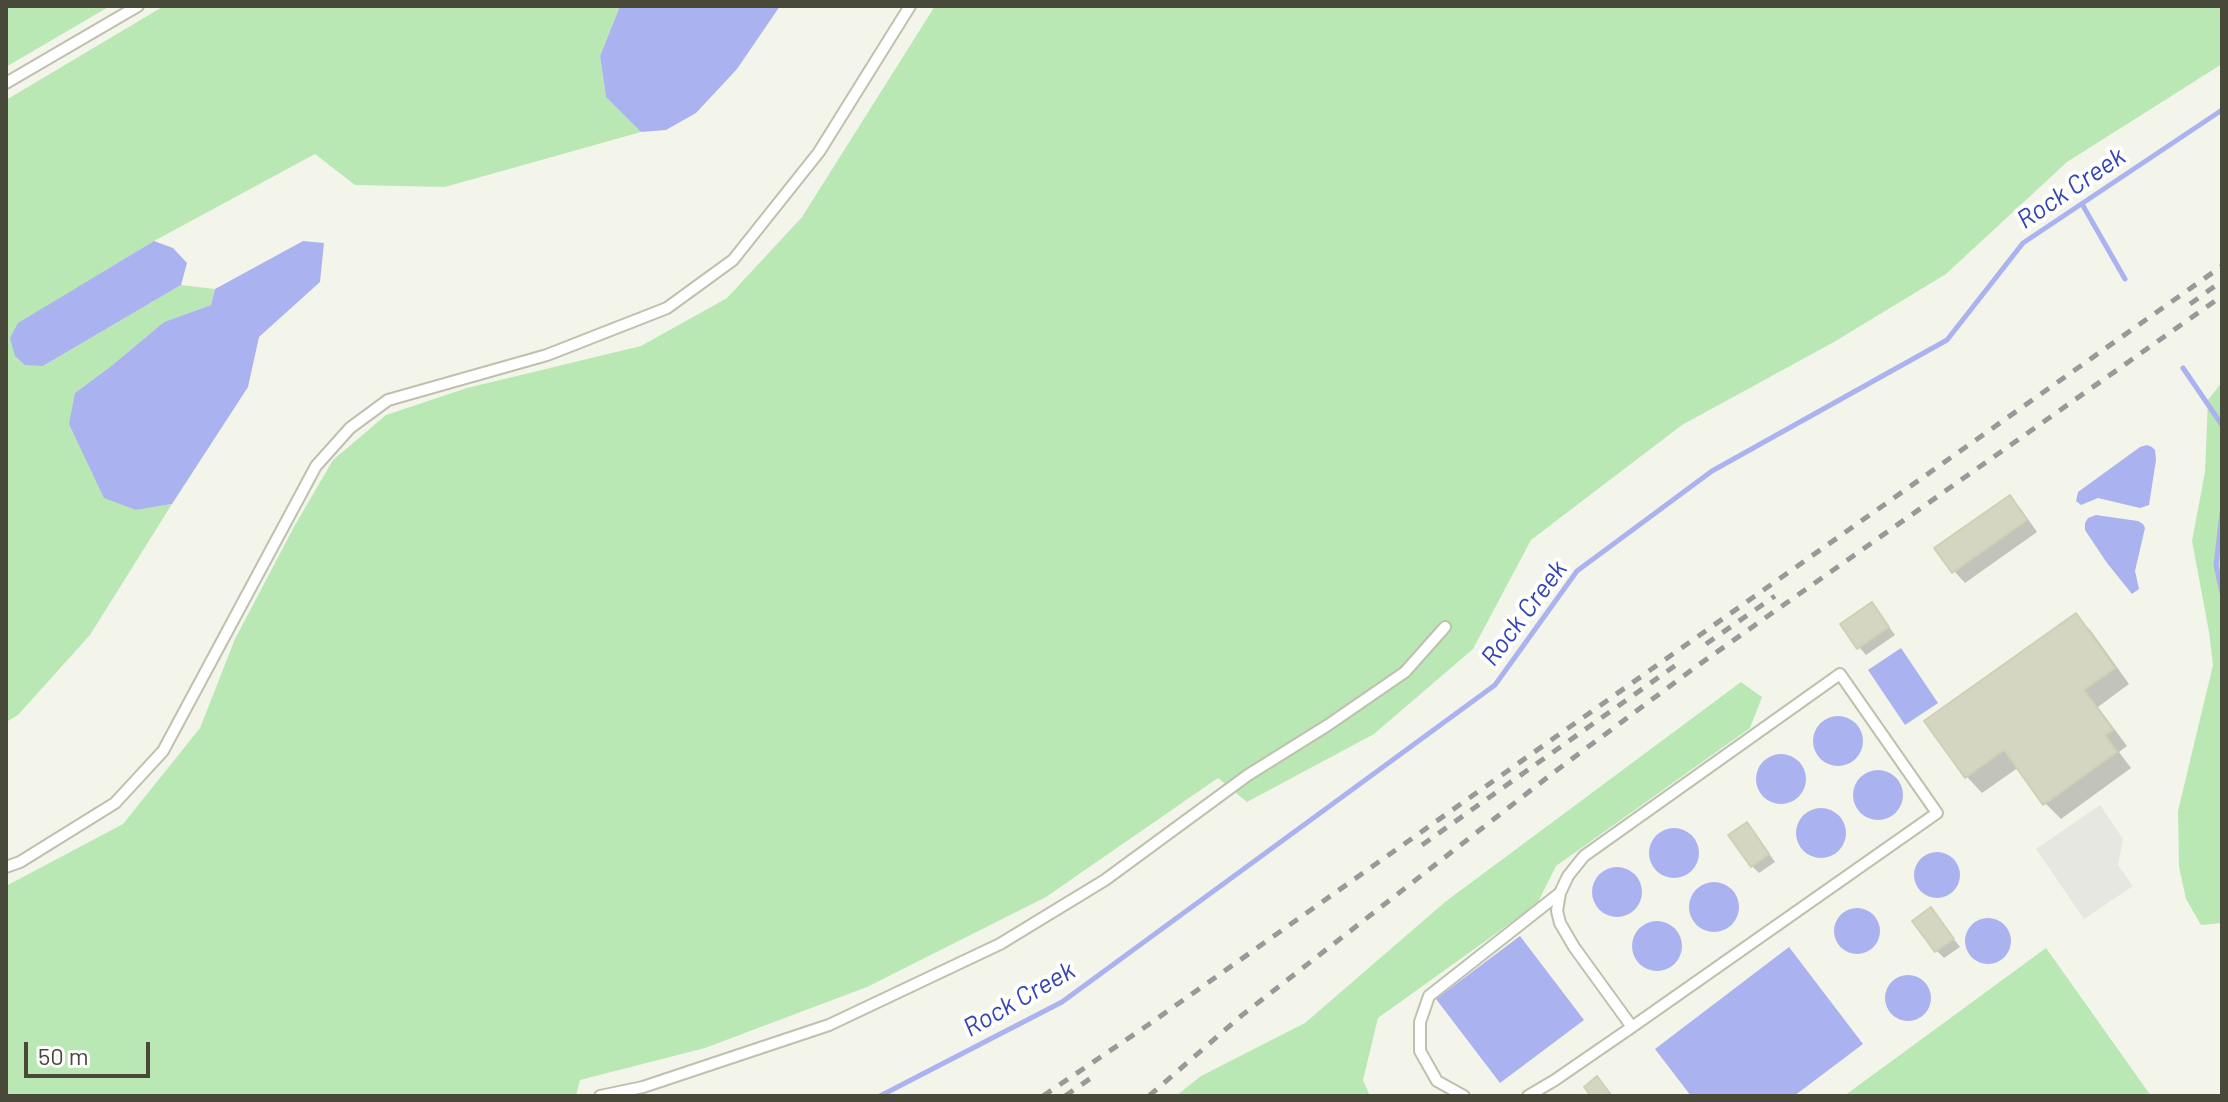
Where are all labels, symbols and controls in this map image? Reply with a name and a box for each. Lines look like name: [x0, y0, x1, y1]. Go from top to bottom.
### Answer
water label: Rock Creek: [2011, 140, 2131, 236]
water label: Rock Creek: [1474, 554, 1574, 672]
water label: Rock Creek: [958, 955, 1080, 1043]
scale bar: [28, 1026, 154, 1076]
text: 50 m: [38, 1041, 89, 1070]

